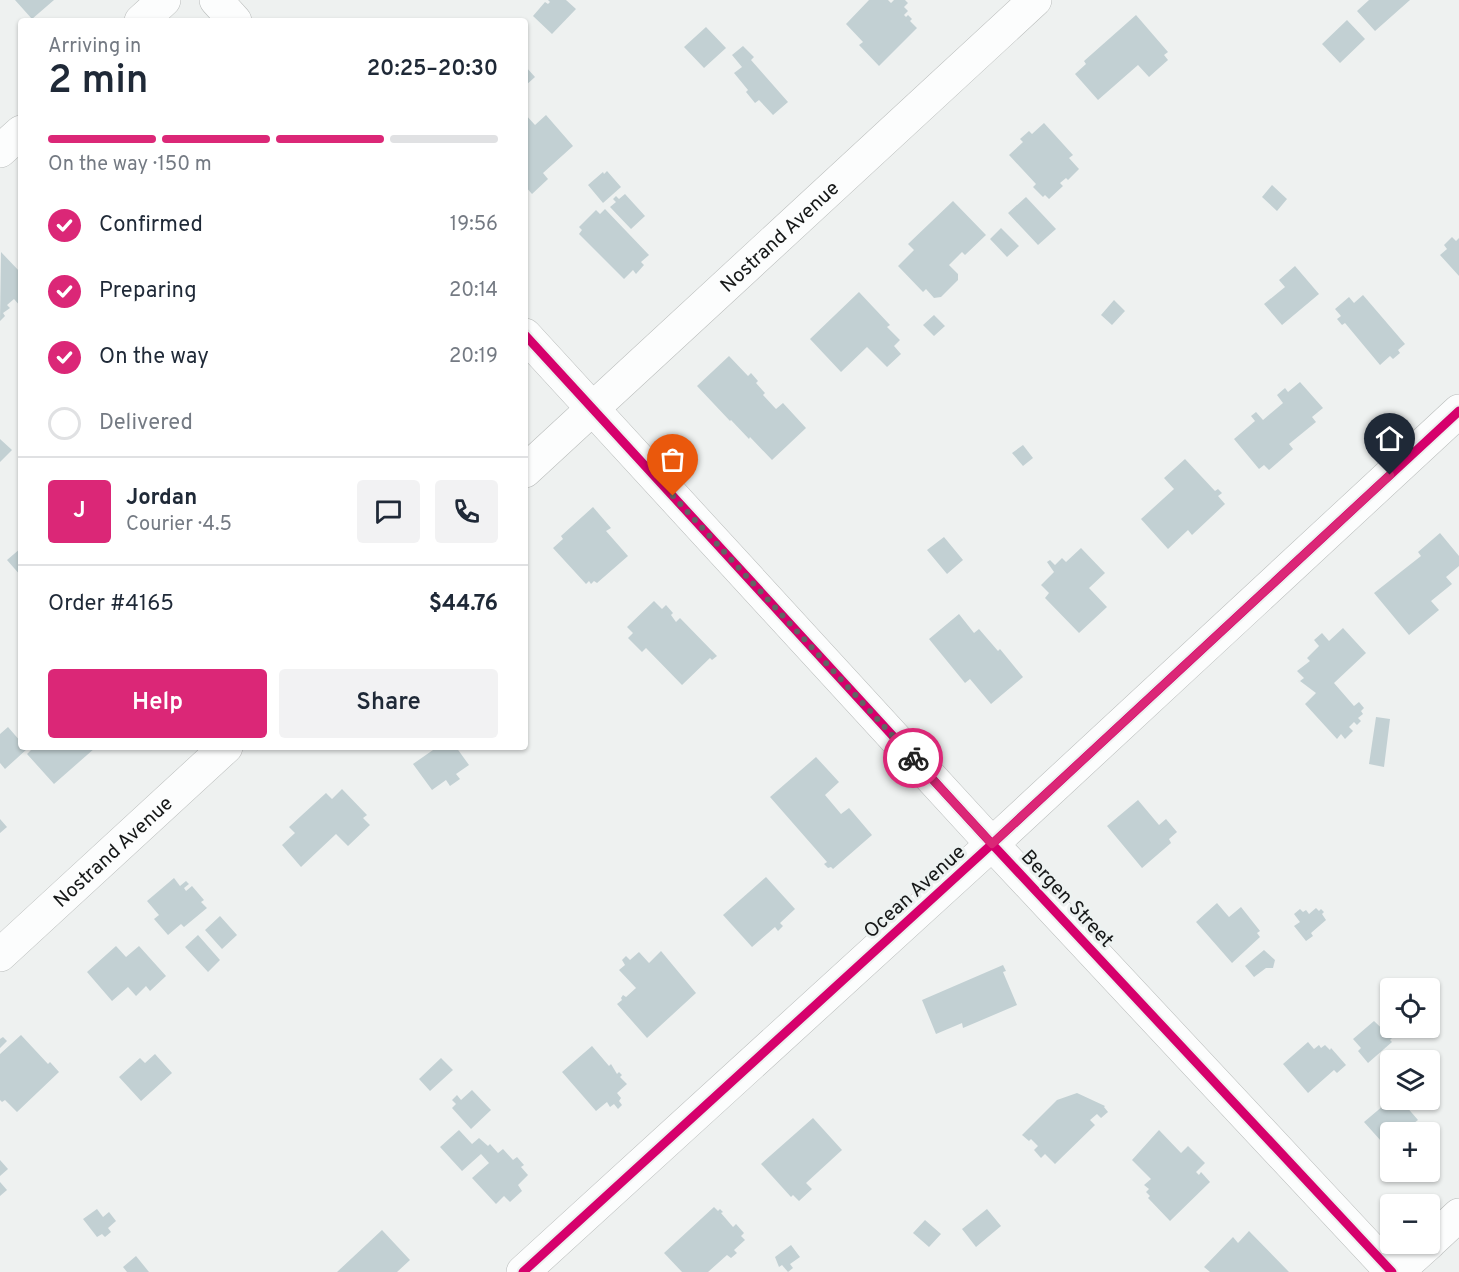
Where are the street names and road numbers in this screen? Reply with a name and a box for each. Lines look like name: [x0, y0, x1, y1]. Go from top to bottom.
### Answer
street label: Nostrand Avenue: [716, 176, 846, 299]
street label: Nostrand Avenue: [49, 792, 179, 914]
street label: Ocean Avenue: [859, 840, 972, 945]
street label: Bergen Street: [1015, 845, 1119, 954]

